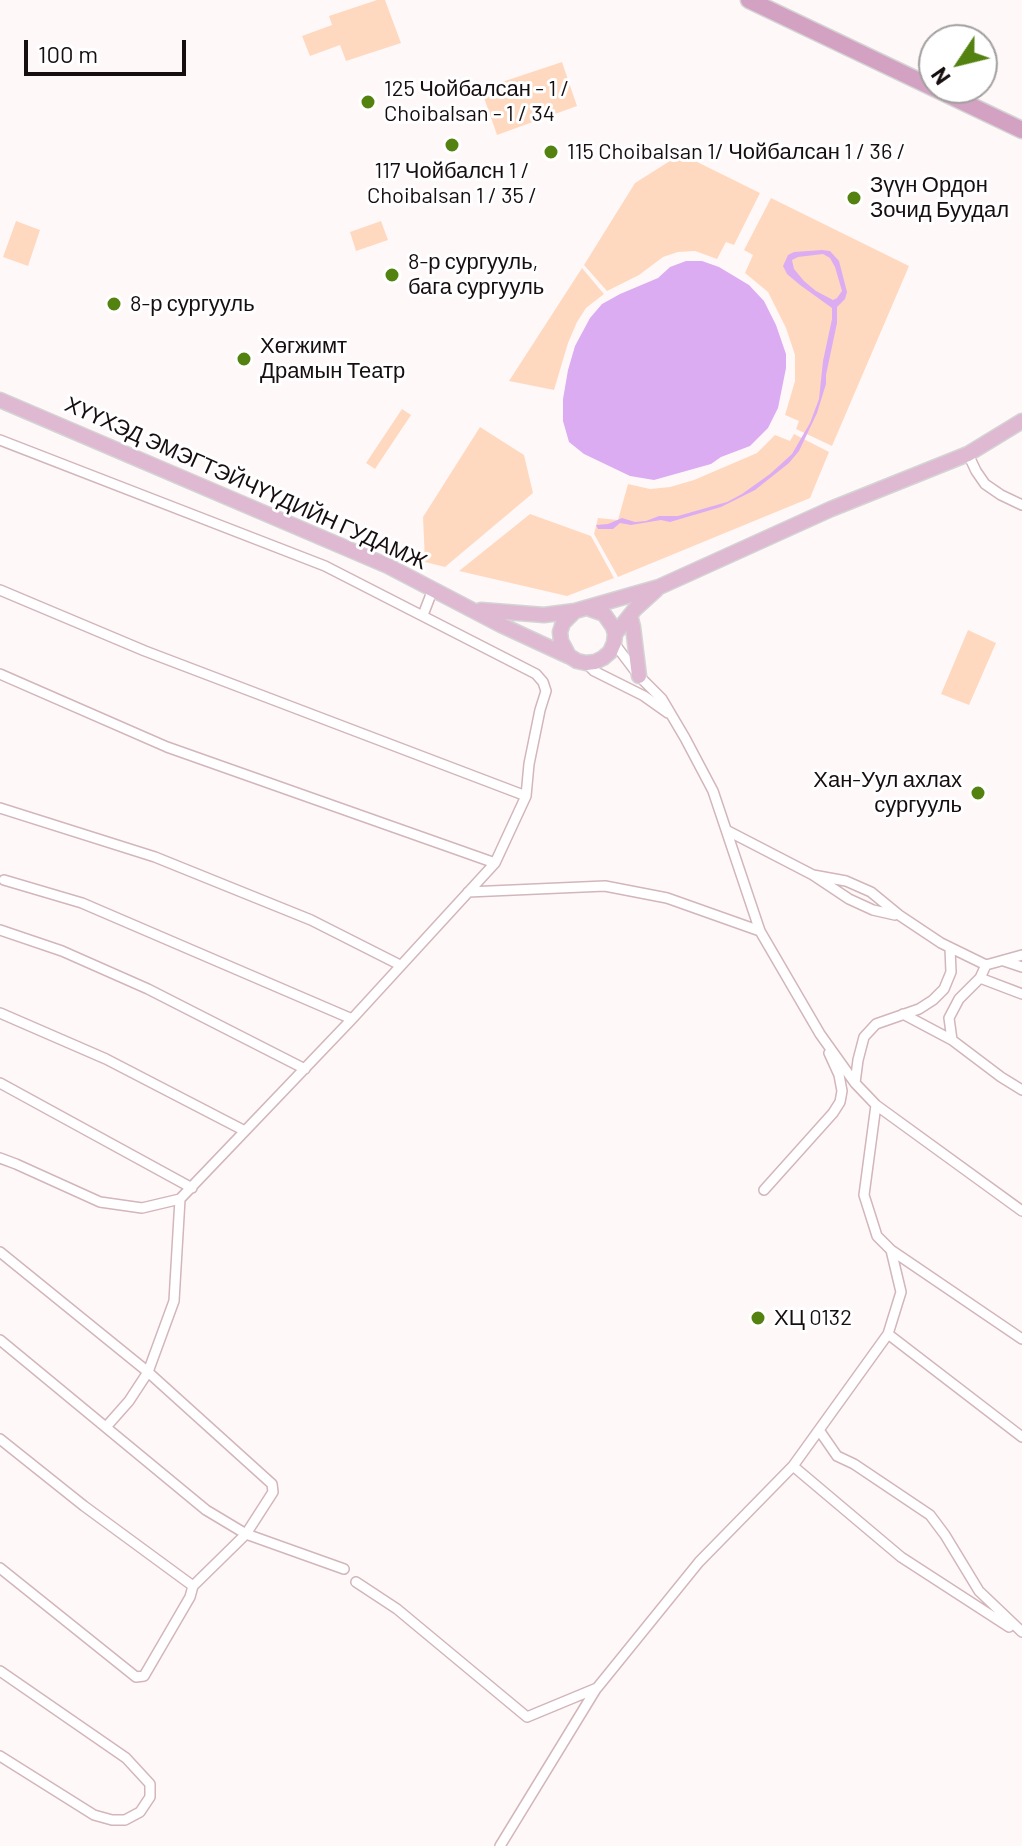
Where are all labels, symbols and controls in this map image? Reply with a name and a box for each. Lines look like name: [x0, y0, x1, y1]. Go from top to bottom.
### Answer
scale bar: [28, 24, 190, 74]
north arrow: [918, 24, 998, 104]
text: 100 m: [38, 39, 98, 68]
text: N: [925, 63, 955, 90]
place label: 125 Чойбалсан - 1 / Choibalsan - 1 / 34: [384, 76, 569, 128]
marker: 125 Чойбалсан - 1 / Choibalsan - 1 / 34: [359, 93, 377, 111]
marker: 117 Чойбалсн 1 / Choibalsan 1 / 35 /: [443, 136, 461, 154]
place label: 115 Choibalsan 1/ Чойбалсан 1 / 36 /: [567, 139, 905, 165]
marker: 115 Choibalsan 1/ Чойбалсан 1 / 36 /: [542, 143, 560, 161]
place label: 117 Чойбалсн 1 / Choibalsan 1 / 35 /: [367, 158, 537, 210]
place label: Зүүн Ордон Зочид Буудал: [870, 172, 1009, 224]
marker: Зүүн Ордон Зочид Буудал: [845, 189, 863, 207]
place label: 8-р сургууль, бага сургууль: [408, 249, 544, 300]
marker: 8-р сургууль, бага сургууль: [383, 266, 401, 284]
place label: 8-р сургууль: [130, 291, 255, 317]
marker: 8-р сургууль: [105, 295, 123, 313]
place label: Хөгжимт Драмын Театр: [260, 333, 405, 384]
marker: Хөгжимт Драмын Театр: [235, 350, 253, 368]
street label: ХҮҮХЭД ЭМЭГТЭЙЧҮҮДИЙН ГУДАМЖ: [61, 391, 431, 575]
place label: Хан-Уул ахлах сургууль: [813, 767, 962, 818]
marker: Хан-Уул ахлах сургууль: [969, 784, 987, 802]
place label: ХЦ 0132: [774, 1305, 852, 1331]
marker: ХЦ 0132: [749, 1309, 767, 1327]

